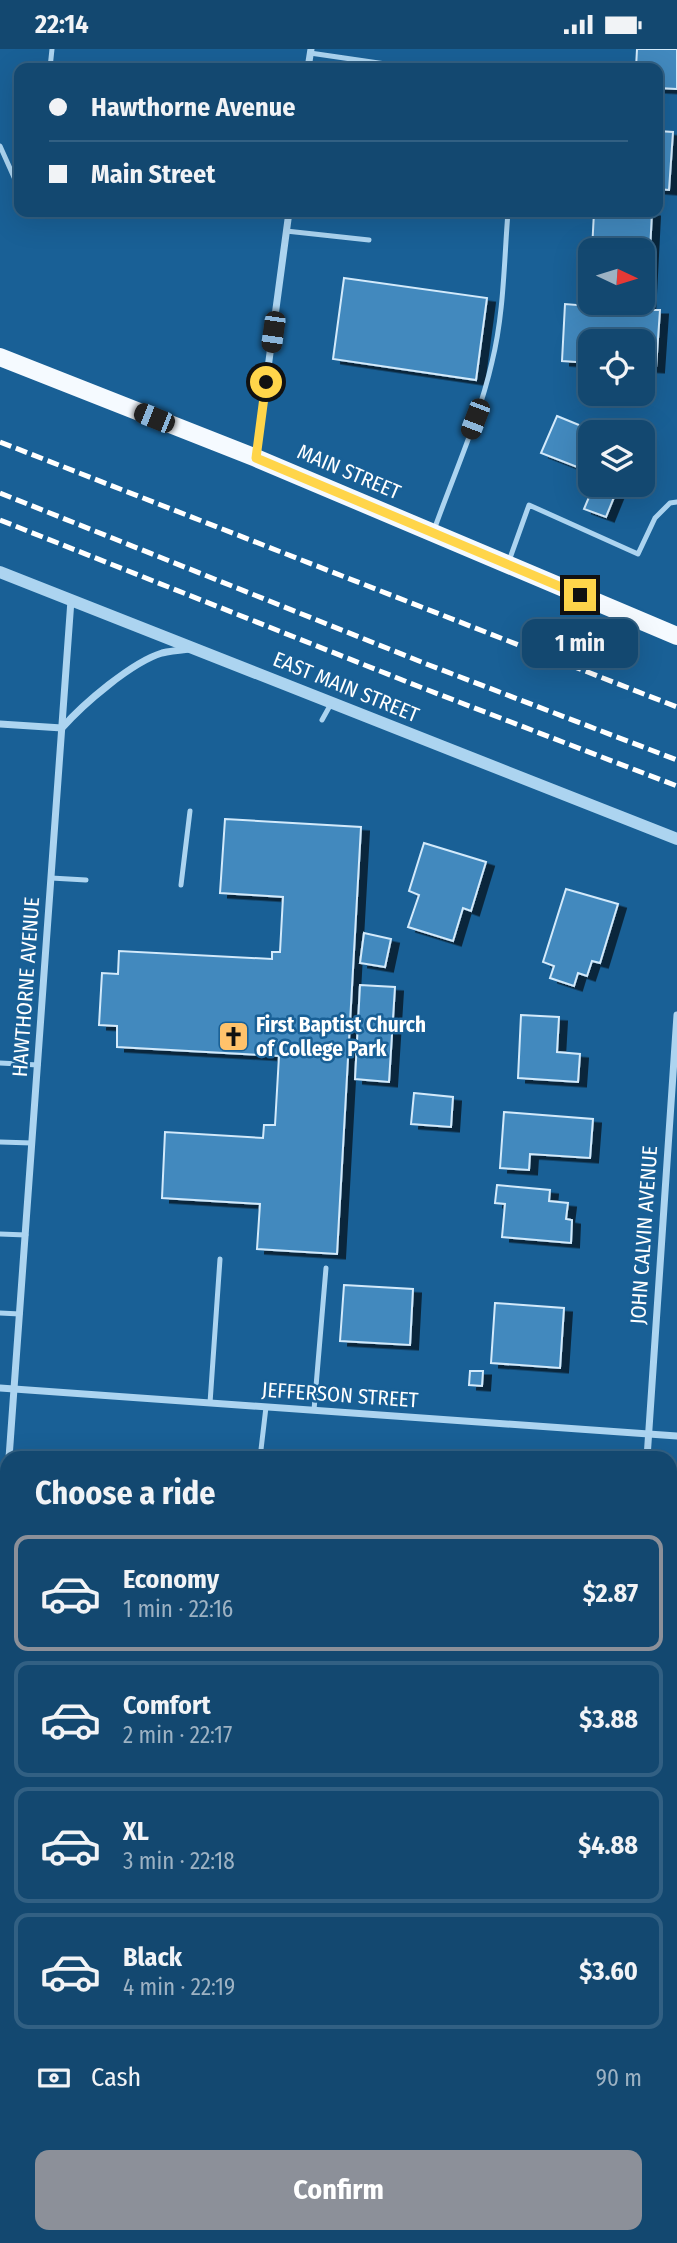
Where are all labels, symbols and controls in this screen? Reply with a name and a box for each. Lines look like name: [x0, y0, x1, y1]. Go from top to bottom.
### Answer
text: 22:14: [35, 9, 89, 40]
text: Hawthorne Avenue: [91, 92, 295, 123]
text: Main Street: [91, 159, 215, 190]
north arrow: [578, 238, 654, 315]
map controls: [578, 238, 655, 497]
car: [260, 310, 287, 354]
button: locate: [578, 329, 655, 406]
route start: [250, 366, 282, 398]
car: [458, 396, 493, 442]
car: [131, 400, 178, 436]
button: layers: [578, 420, 655, 497]
street label: MAIN STREET: [293, 439, 405, 506]
route end: [564, 579, 596, 611]
callout: 1 min: [522, 619, 638, 669]
text: 1 min: [555, 629, 605, 657]
street label: EAST MAIN STREET: [269, 646, 423, 728]
street label: HAWTHORNE AVENUE: [7, 896, 45, 1078]
place label: First Baptist Church of College Park: [256, 1012, 426, 1062]
church icon: First Baptist Church of College Park: [216, 1020, 250, 1054]
street label: JOHN CALVIN AVENUE: [625, 1145, 663, 1325]
street label: JEFFERSON STREET: [261, 1377, 419, 1413]
text: Choose a ride: [35, 1474, 216, 1512]
icon: car: [39, 1562, 102, 1625]
text: Economy: [123, 1564, 219, 1595]
text: $2.87: [583, 1578, 638, 1609]
text: 1 min · 22:16: [123, 1595, 233, 1623]
icon: car: [39, 1688, 102, 1751]
text: Comfort: [123, 1690, 211, 1721]
text: $3.88: [579, 1704, 638, 1735]
text: 2 min · 22:17: [123, 1721, 232, 1749]
icon: car: [39, 1814, 102, 1877]
text: XL: [123, 1816, 149, 1847]
text: $4.88: [578, 1830, 638, 1861]
text: 3 min · 22:18: [123, 1847, 235, 1875]
icon: car: [39, 1940, 102, 2003]
text: Black: [123, 1942, 182, 1973]
text: $3.60: [579, 1956, 638, 1987]
text: 4 min · 22:19: [123, 1973, 235, 2001]
icon: cash: [35, 2059, 73, 2097]
text: Cash: [91, 2062, 141, 2093]
text: 90 m: [596, 2064, 642, 2092]
button: Confirm: [35, 2150, 642, 2230]

